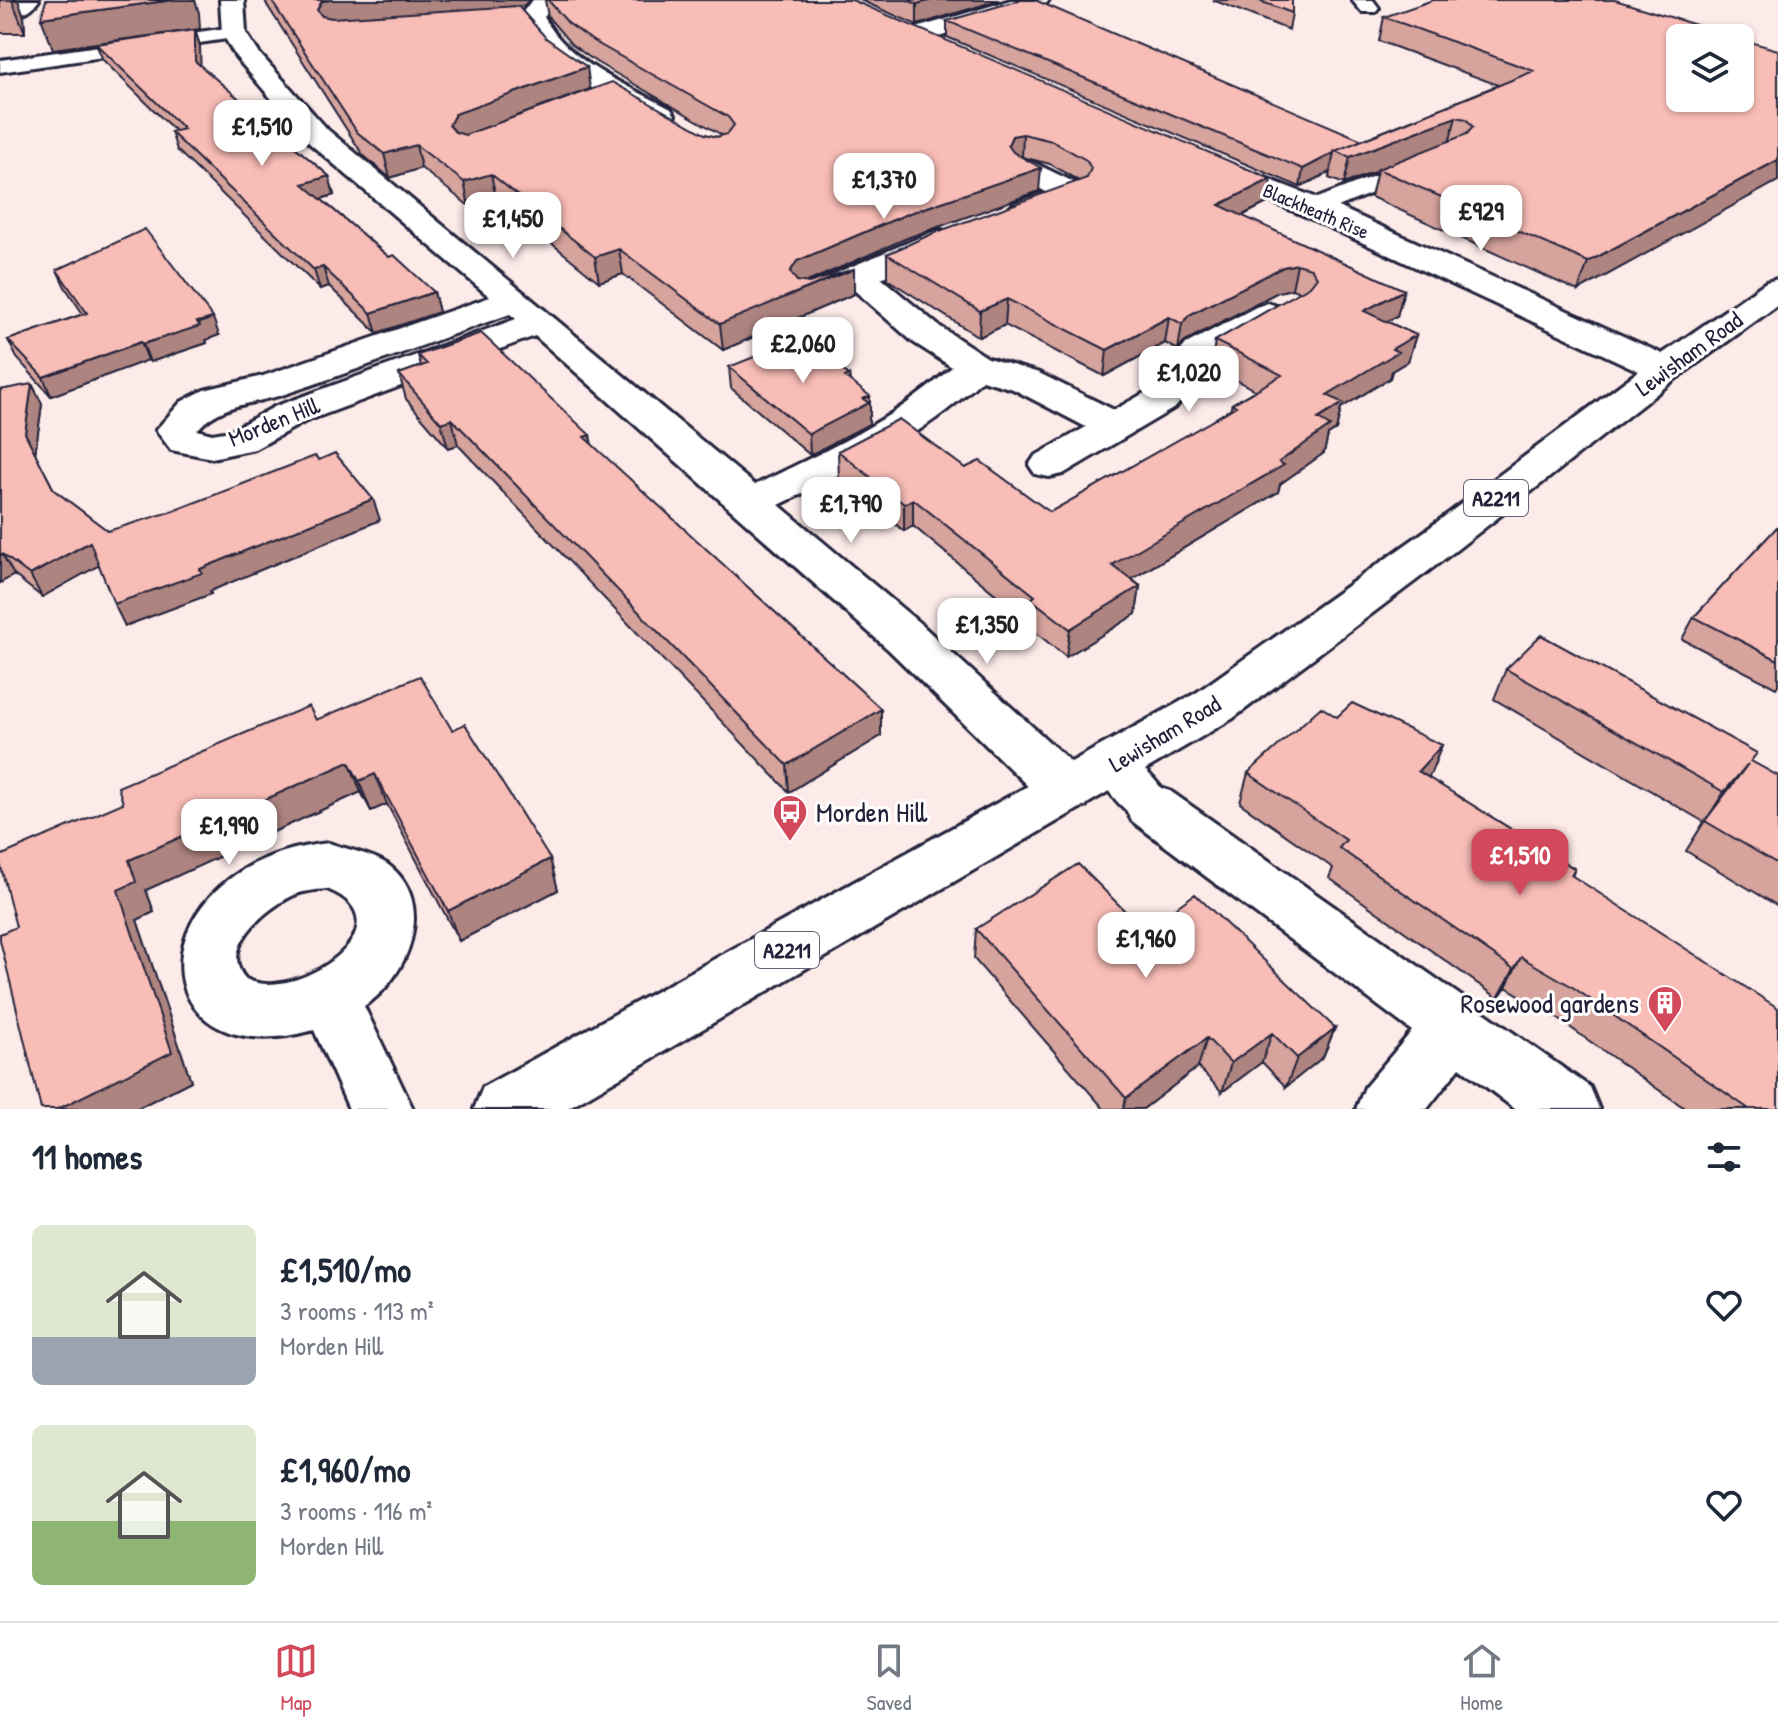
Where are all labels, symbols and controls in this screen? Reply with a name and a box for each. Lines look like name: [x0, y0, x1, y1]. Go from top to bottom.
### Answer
map controls: [1666, 24, 1754, 112]
button: layers: [1666, 24, 1754, 112]
pin: £1,510: [197, 100, 327, 168]
text: £1,510: [231, 108, 293, 143]
pin: £1,370: [819, 153, 949, 221]
text: £1,370: [851, 161, 917, 196]
street label: Blackheath Rise: [1259, 176, 1373, 245]
pin: £929: [1434, 185, 1528, 253]
pin: £1,450: [448, 192, 578, 260]
text: £929: [1458, 193, 1504, 228]
text: £1,450: [482, 200, 544, 235]
street label: Lewisham Road: [1628, 304, 1748, 403]
pin: £2,060: [738, 317, 868, 385]
text: £2,060: [770, 325, 836, 360]
pin: £1,020: [1124, 346, 1254, 414]
text: £1,020: [1157, 354, 1221, 389]
street label: Morden Hill: [223, 388, 324, 454]
pin: £1,790: [786, 477, 916, 545]
road number: A2211: [1464, 480, 1528, 516]
text: £1,790: [819, 485, 883, 520]
pin: £1,350: [922, 598, 1052, 666]
text: £1,350: [955, 606, 1019, 641]
street label: Lewisham Road: [1103, 687, 1226, 779]
bus stop icon: Morden Hill: [771, 793, 809, 843]
place label: Morden Hill: [816, 793, 928, 831]
pin: £1,990: [164, 799, 294, 867]
text: £1,990: [199, 807, 259, 842]
pin: £1,510: [1455, 829, 1585, 897]
text: £1,510: [1489, 837, 1551, 872]
pin: £1,960: [1081, 912, 1211, 980]
text: £1,960: [1116, 920, 1176, 955]
road number: A2211: [755, 932, 819, 968]
place label: Rosewood gardens: [1460, 984, 1639, 1022]
building icon: Rosewood gardens: [1646, 984, 1684, 1034]
text: 11 homes: [32, 1134, 142, 1180]
icon: filters: [1702, 1135, 1746, 1179]
text: £1,510/mo: [280, 1247, 411, 1293]
icon: home: [96, 1257, 192, 1353]
icon: heart: [1702, 1283, 1746, 1327]
text: 3 rooms · 113 m²: [280, 1293, 434, 1328]
text: Morden Hill: [280, 1328, 383, 1363]
text: £1,960/mo: [280, 1447, 410, 1493]
icon: home: [96, 1457, 192, 1553]
icon: heart: [1702, 1483, 1746, 1527]
text: 3 rooms · 116 m²: [280, 1493, 432, 1528]
text: Morden Hill: [280, 1528, 383, 1563]
tab: Map: [274, 1639, 318, 1717]
tab: Saved: [867, 1639, 911, 1717]
tab: Home: [1460, 1639, 1504, 1717]

